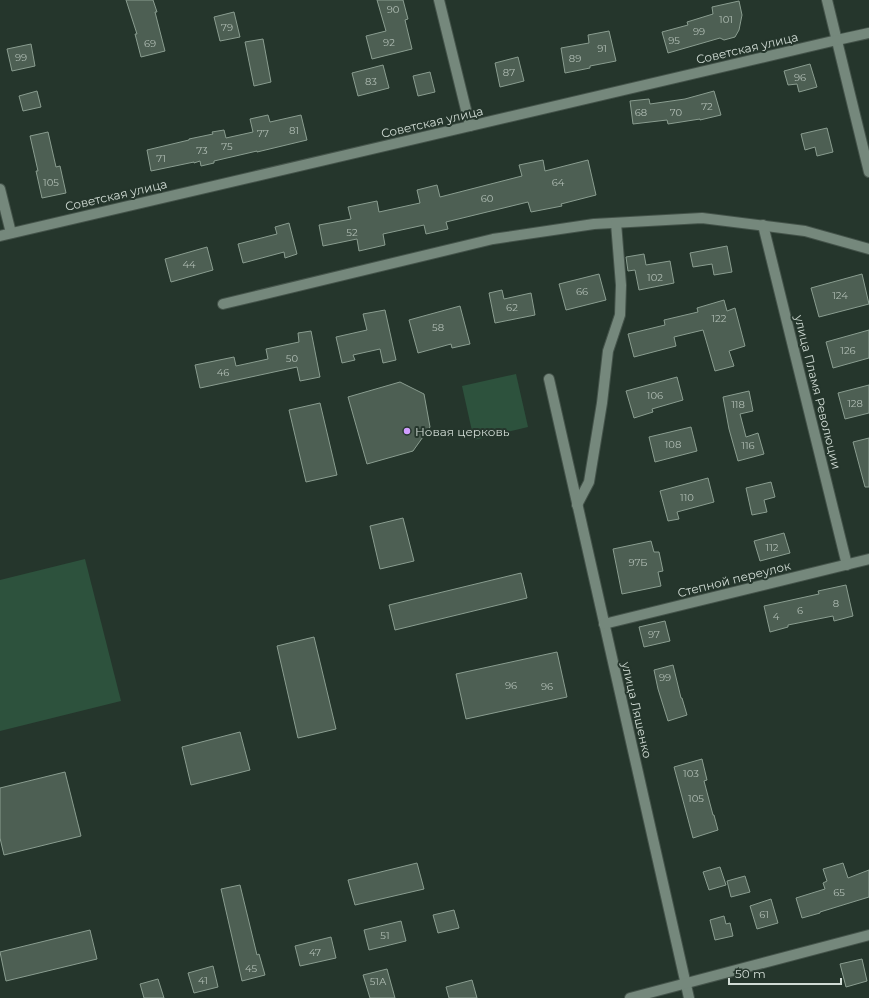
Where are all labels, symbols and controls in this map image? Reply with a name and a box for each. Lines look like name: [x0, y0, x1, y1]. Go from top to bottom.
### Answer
house number: 90: [387, 3, 400, 16]
house number: 101: [719, 13, 733, 26]
house number: 79: [221, 21, 233, 34]
house number: 99: [693, 25, 705, 38]
street label: Советская улица: [695, 29, 799, 67]
house number: 95: [668, 34, 680, 47]
house number: 92: [383, 36, 395, 49]
house number: 69: [144, 37, 156, 50]
house number: 91: [597, 42, 607, 55]
house number: 99: [15, 51, 27, 64]
house number: 89: [569, 52, 581, 65]
house number: 87: [503, 66, 515, 79]
house number: 96: [794, 71, 806, 84]
house number: 83: [365, 75, 377, 88]
house number: 72: [701, 100, 713, 113]
street label: Советская улица: [380, 103, 484, 141]
house number: 68: [635, 106, 647, 119]
house number: 70: [670, 106, 683, 119]
house number: 81: [289, 124, 299, 137]
house number: 77: [257, 127, 269, 140]
house number: 75: [221, 140, 233, 153]
house number: 73: [196, 144, 208, 157]
house number: 71: [156, 152, 166, 165]
house number: 105: [43, 176, 59, 189]
street label: Советская улица: [64, 176, 168, 214]
house number: 64: [552, 176, 565, 189]
house number: 60: [481, 192, 494, 205]
house number: 52: [346, 226, 358, 239]
house number: 44: [182, 258, 196, 271]
house number: 102: [647, 271, 663, 284]
house number: 66: [576, 285, 588, 298]
house number: 124: [832, 289, 848, 302]
house number: 62: [506, 301, 518, 314]
house number: 122: [712, 312, 727, 325]
street label: улица Пламя Революции: [791, 312, 844, 471]
house number: 58: [432, 321, 444, 334]
house number: 126: [840, 344, 856, 357]
house number: 50: [286, 352, 299, 365]
house number: 46: [217, 366, 229, 379]
house number: 106: [647, 389, 663, 402]
house number: 128: [847, 397, 863, 410]
house number: 118: [731, 398, 745, 411]
place label: Новая церковь: [415, 424, 510, 439]
marker: Новая церковь: [402, 426, 412, 436]
house number: 108: [665, 438, 681, 451]
house number: 116: [741, 439, 755, 452]
house number: 110: [680, 491, 694, 504]
house number: 112: [766, 541, 779, 554]
house number: 97Б: [628, 556, 648, 569]
street label: Степной переулок: [676, 558, 792, 600]
house number: 8: [833, 597, 839, 610]
house number: 6: [797, 604, 803, 617]
house number: 4: [773, 610, 780, 623]
house number: 97: [648, 628, 660, 641]
street label: улица Ляшенко: [618, 659, 655, 760]
house number: 99: [659, 671, 671, 684]
house number: 96: [505, 679, 517, 692]
house number: 96: [541, 680, 553, 693]
house number: 103: [683, 767, 699, 780]
house number: 105: [688, 792, 704, 805]
house number: 65: [833, 886, 845, 899]
house number: 61: [759, 908, 769, 921]
house number: 51: [380, 929, 390, 942]
house number: 47: [309, 946, 321, 959]
scale bar: [729, 960, 841, 986]
house number: 45: [245, 962, 257, 975]
text: 50 m: [735, 966, 766, 981]
house number: 41: [198, 974, 208, 987]
house number: 51А: [370, 975, 387, 988]

